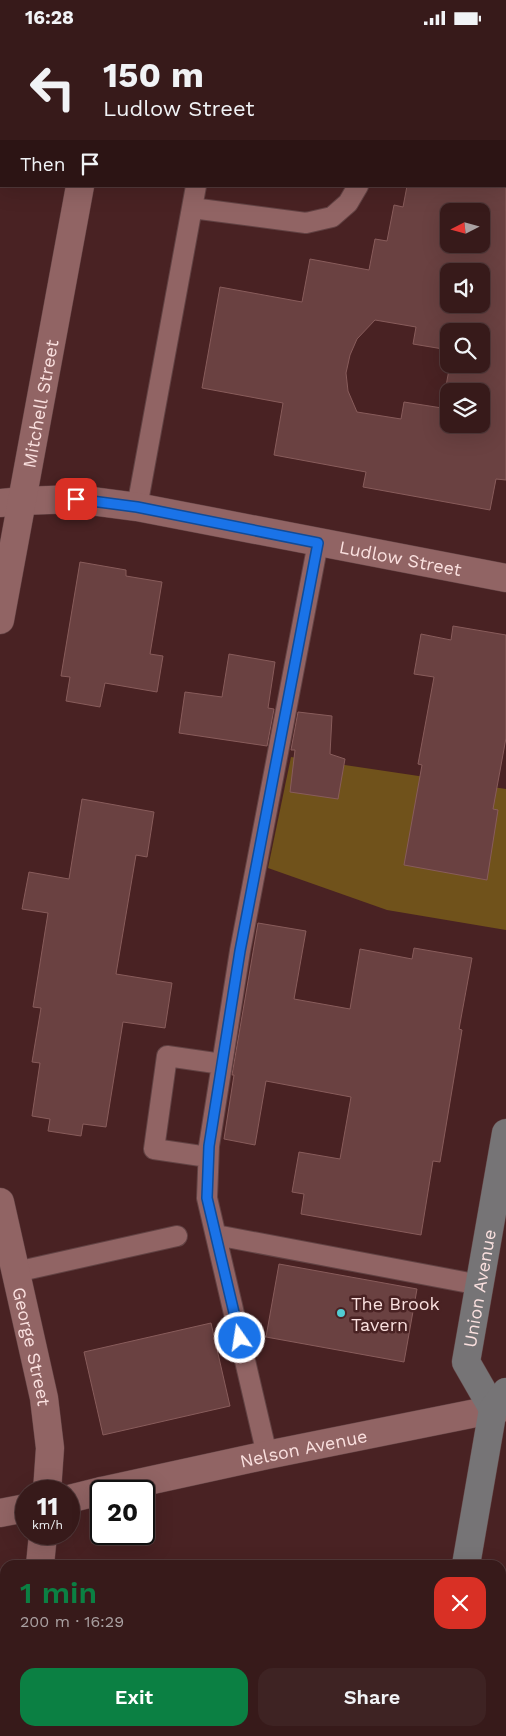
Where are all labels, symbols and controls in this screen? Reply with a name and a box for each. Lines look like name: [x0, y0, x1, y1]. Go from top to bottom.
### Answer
text: 16:28: [25, 6, 74, 29]
text: 150 m: [103, 54, 204, 96]
icon: left: [20, 55, 85, 120]
text: Ludlow Street: [103, 96, 255, 121]
icon: arrive: [76, 150, 104, 178]
text: Then: [20, 153, 66, 176]
north arrow: [440, 203, 490, 253]
map controls: [440, 203, 490, 433]
button: sound: [440, 263, 490, 313]
button: search: [440, 323, 490, 373]
street label: Mitchell Street: [18, 337, 62, 470]
button: layers: [440, 383, 490, 433]
pin: [55, 478, 97, 520]
icon: arrive: [62, 485, 90, 513]
street label: Ludlow Street: [338, 536, 464, 580]
street label: Union Avenue: [458, 1228, 500, 1349]
street label: George Street: [9, 1285, 55, 1408]
place label: The Brook Tavern: [351, 1293, 440, 1335]
marker: The Brook Tavern: [335, 1307, 347, 1319]
position arrow: [213, 1311, 265, 1363]
street label: Nelson Avenue: [238, 1425, 369, 1471]
speed limit sign: 20: [90, 1480, 155, 1545]
text: 11: [37, 1492, 58, 1521]
text: km/h: [32, 1518, 63, 1532]
text: 1 min: [20, 1575, 97, 1610]
button: close: [434, 1577, 486, 1629]
text: 200 m · 16:29: [20, 1612, 124, 1631]
button: Exit: [20, 1668, 248, 1726]
button: Share: [258, 1668, 486, 1726]

